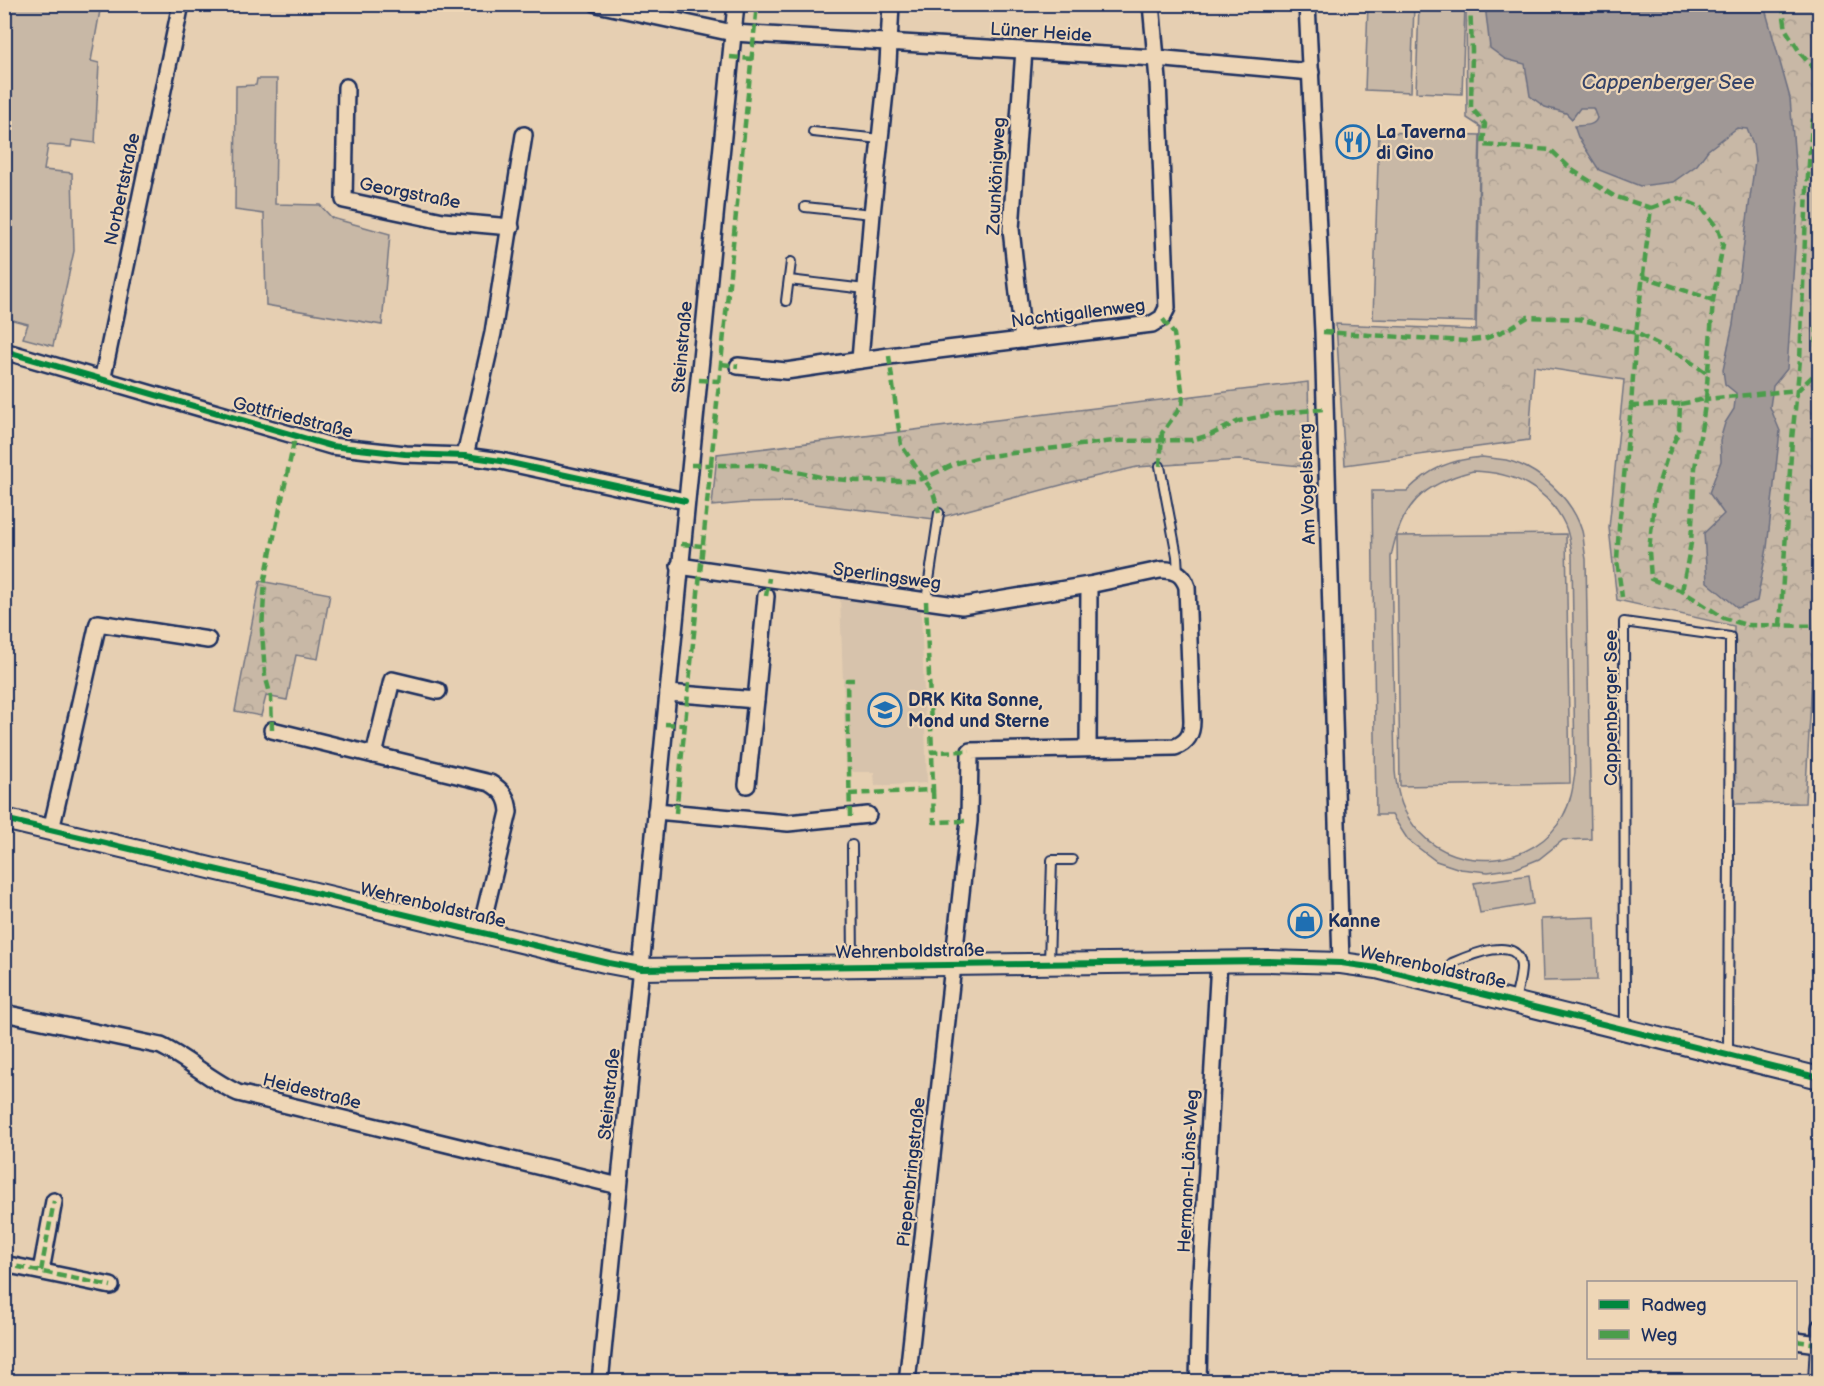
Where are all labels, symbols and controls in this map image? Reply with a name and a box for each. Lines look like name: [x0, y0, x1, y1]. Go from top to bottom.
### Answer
street label: Lüner Heide: [990, 18, 1093, 47]
water label: Cappenberger See: [1581, 71, 1755, 95]
street label: Zaunkönigweg: [983, 117, 1010, 236]
place label: La Taverna di Gino: [1376, 122, 1466, 164]
restaurant icon: La Taverna di Gino: [1335, 124, 1371, 160]
street label: Norbertstraße: [100, 131, 145, 247]
street label: Georgstraße: [358, 173, 462, 214]
street label: Nachtigallenweg: [1010, 295, 1146, 332]
street label: Steinstraße: [668, 300, 697, 394]
street label: Gottfriedstraße: [231, 392, 356, 443]
street label: Am Vogelsberg: [1295, 423, 1320, 545]
street label: Sperlingsweg: [831, 559, 942, 594]
street label: Cappenberger See: [1601, 630, 1622, 786]
place label: DRK Kita Sonne, Mond und Sterne: [908, 690, 1049, 732]
school or university icon: DRK Kita Sonne, Mond und Sterne: [867, 692, 903, 728]
street label: Wehrenboldstraße: [358, 878, 508, 933]
shop icon: Kanne: [1287, 903, 1323, 939]
place label: Kanne: [1328, 911, 1380, 932]
street label: Wehrenboldstraße: [835, 940, 985, 963]
street label: Wehrenboldstraße: [1358, 942, 1508, 993]
street label: Steinstraße: [594, 1047, 625, 1141]
street label: Heidestraße: [261, 1069, 363, 1114]
street label: Hermann-Löns-Weg: [1174, 1089, 1203, 1253]
street label: Piepenbringstraße: [893, 1096, 930, 1248]
legend: [1587, 1281, 1797, 1359]
text: Radweg: [1641, 1295, 1707, 1316]
text: Weg: [1641, 1325, 1677, 1346]

